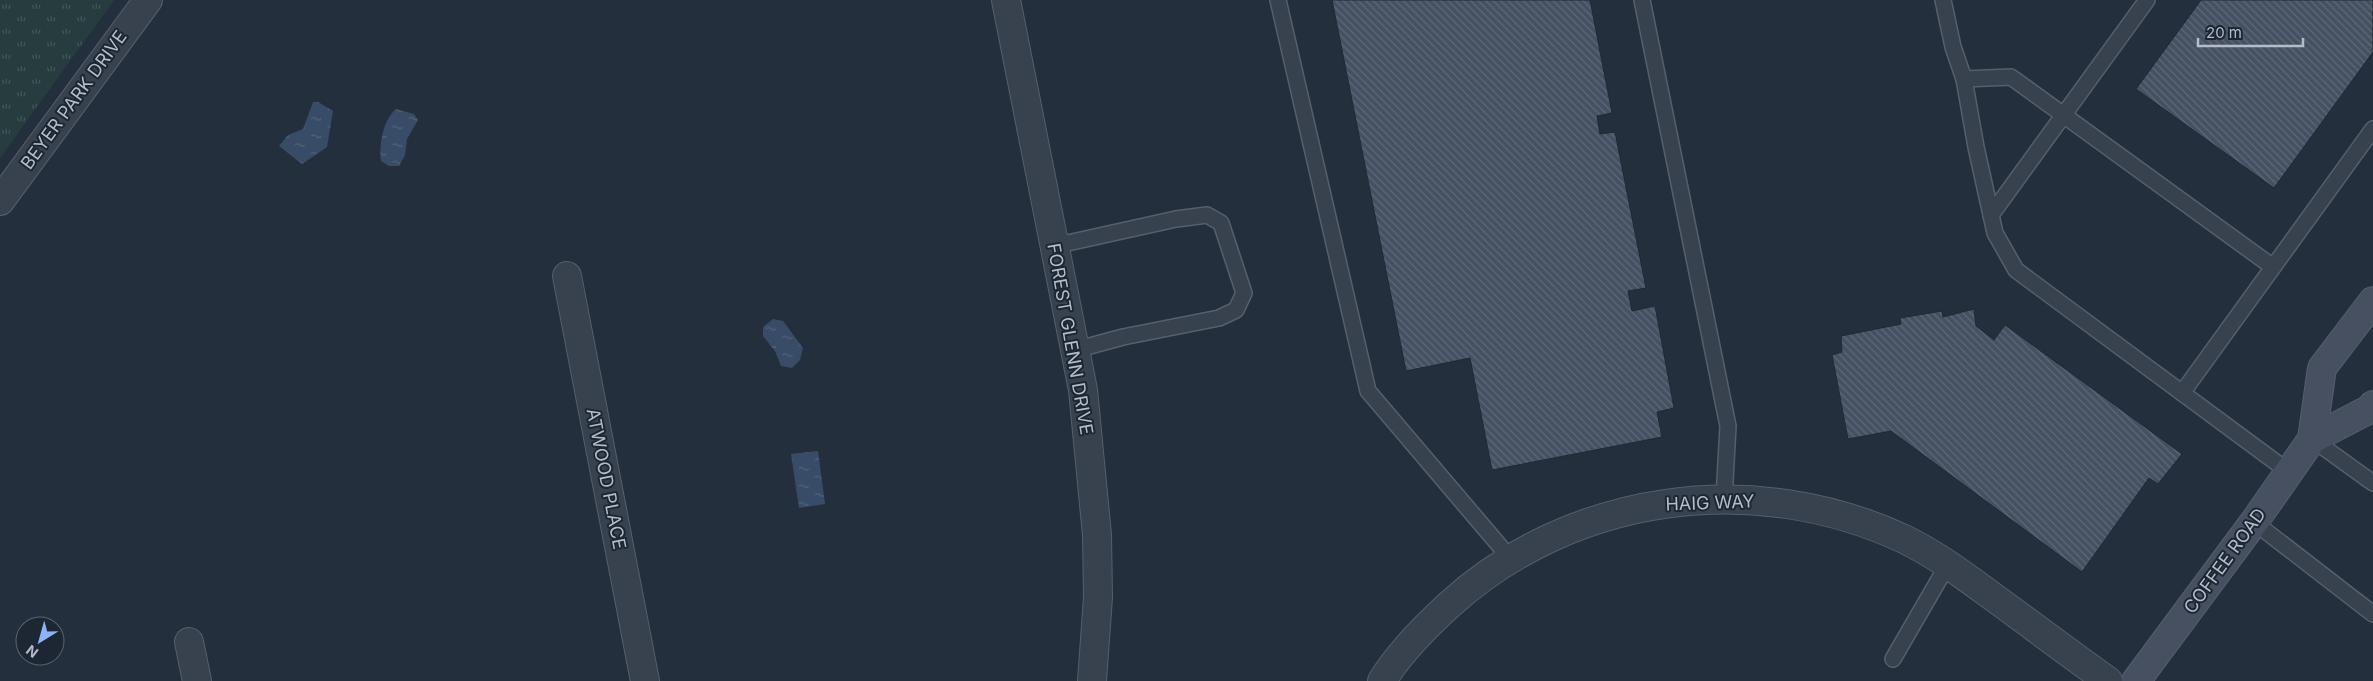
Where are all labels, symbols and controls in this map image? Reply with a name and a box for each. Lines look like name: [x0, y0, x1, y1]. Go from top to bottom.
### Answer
scale bar: [2198, 15, 2303, 47]
text: 20 m: [2206, 23, 2242, 42]
street label: BEYER PARK DRIVE: [16, 26, 131, 173]
street label: FOREST GLENN DRIVE: [1043, 241, 1098, 436]
street label: ATWOOD PLACE: [583, 407, 630, 551]
street label: HAIG WAY: [1665, 490, 1755, 515]
street label: COFFEE ROAD: [2179, 504, 2270, 617]
north arrow: [15, 616, 65, 666]
text: N: [22, 642, 41, 662]

